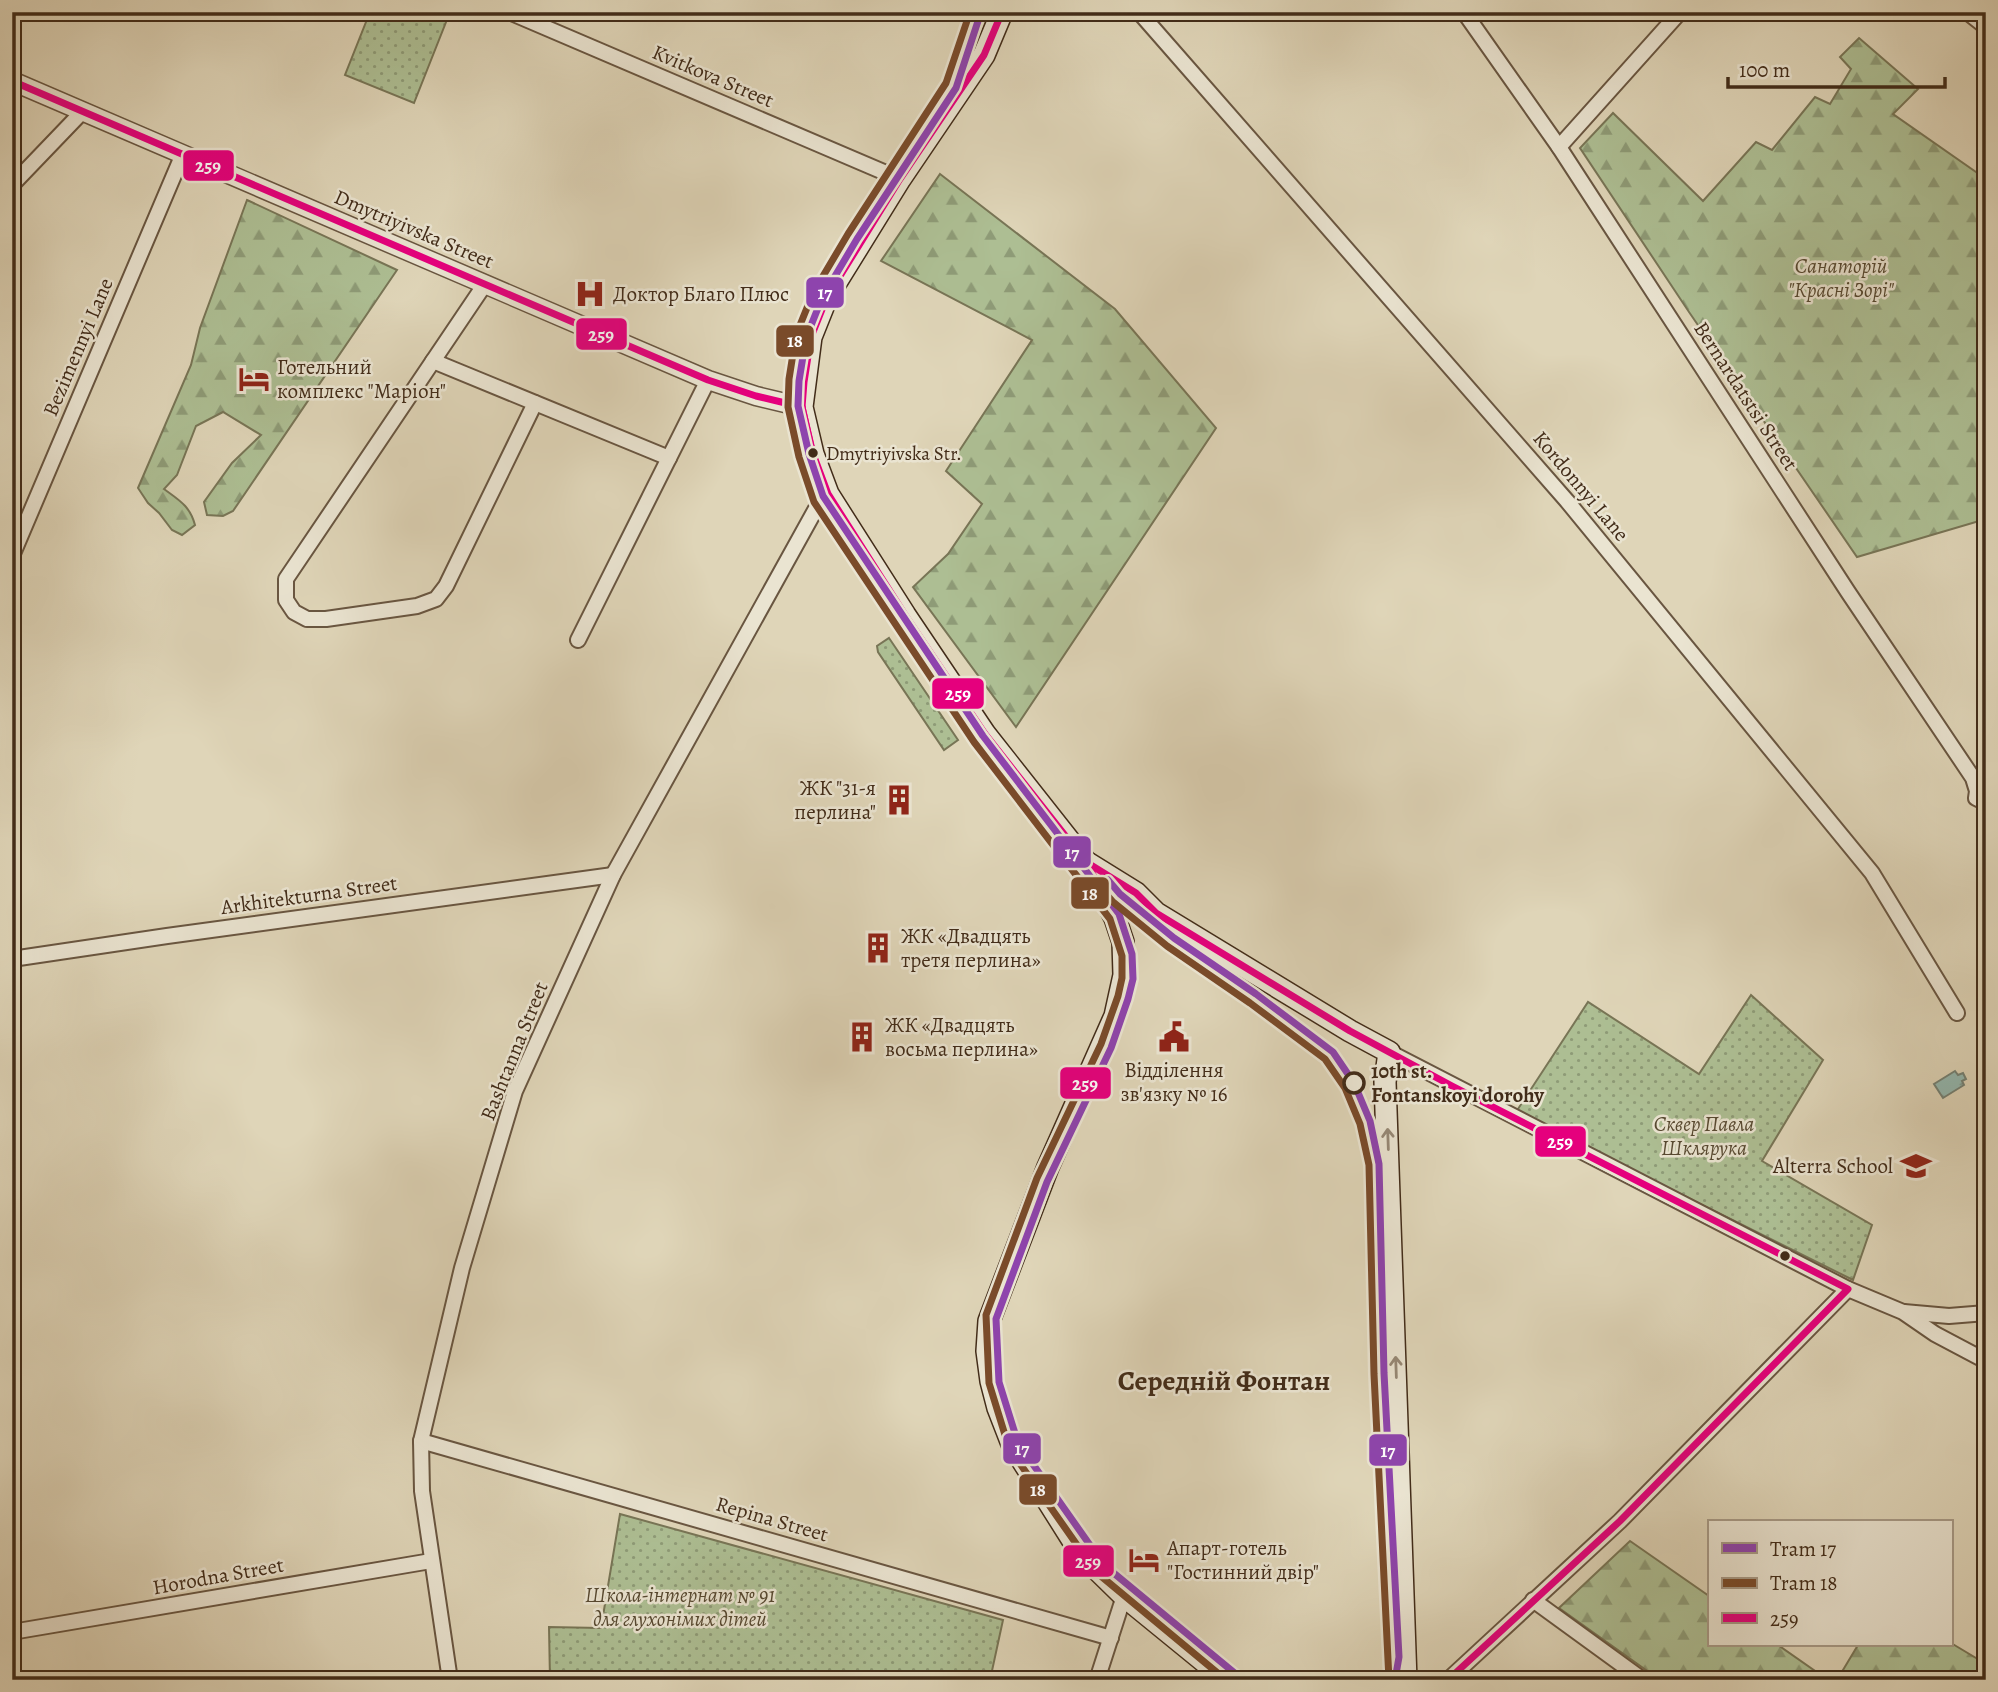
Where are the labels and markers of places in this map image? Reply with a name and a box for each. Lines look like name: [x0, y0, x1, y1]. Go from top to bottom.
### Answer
hospital icon: Доктор Благо Плюс: [573, 277, 607, 311]
place label: Доктор Благо Плюс: [613, 280, 789, 308]
place label: Готельний комплекс "Маріон": [277, 353, 446, 405]
hotel icon: Готельний комплекс "Маріон": [237, 362, 271, 396]
place label: Dmytriyivska Str.: [826, 441, 962, 467]
marker: Dmytriyivska Str.: [806, 446, 820, 460]
place label: ЖК "31-я перлина": [794, 774, 876, 826]
building icon: ЖК "31-я перлина": [882, 783, 916, 817]
place label: ЖК «Двадцять третя перлина»: [901, 922, 1041, 974]
building icon: ЖК «Двадцять третя перлина»: [861, 931, 895, 965]
place label: ЖК «Двадцять восьма перлина»: [885, 1011, 1038, 1063]
building icon: ЖК «Двадцять восьма перлина»: [845, 1020, 879, 1054]
public building icon: Відділення зв'язку № 16: [1157, 1020, 1191, 1054]
place label: Відділення зв'язку № 16: [1120, 1056, 1228, 1108]
place label: 10th st. Fontanskoyi dorohy: [1371, 1057, 1545, 1109]
marker: 10th st. Fontanskoyi dorohy: [1343, 1072, 1365, 1094]
school or university icon: Alterra School: [1899, 1149, 1933, 1183]
place label: Alterra School: [1772, 1152, 1893, 1180]
unlabelled marker: [1778, 1249, 1792, 1263]
place label: Апарт-готель "Гостинний двір": [1166, 1534, 1319, 1586]
hotel icon: Апарт-готель "Гостинний двір": [1127, 1543, 1161, 1577]

